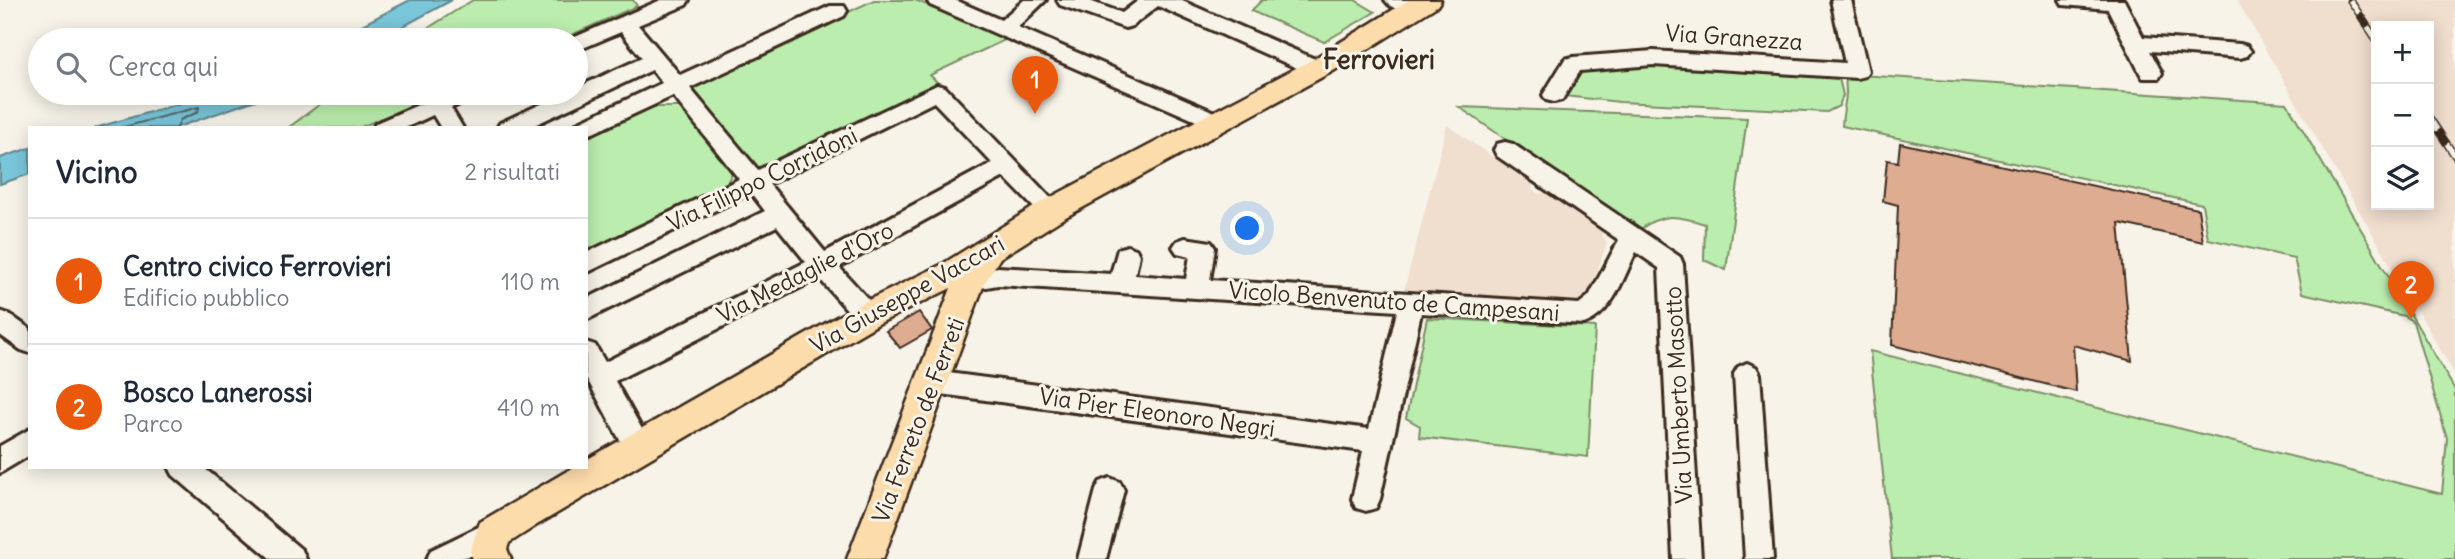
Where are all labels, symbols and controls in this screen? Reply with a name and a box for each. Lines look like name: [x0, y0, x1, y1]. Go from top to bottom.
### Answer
street label: Via Granezza: [1664, 18, 1804, 56]
map controls: [2371, 21, 2434, 210]
button: +: [2371, 21, 2434, 84]
search box: [28, 28, 588, 105]
district label: Ferrovieri: [1323, 43, 1435, 76]
icon: search: [52, 48, 90, 86]
text: Cerca qui: [108, 50, 218, 83]
pin: 1: [1012, 56, 1058, 114]
button: −: [2371, 84, 2434, 147]
street label: Via Filippo Corridoni: [662, 120, 862, 238]
button: layers: [2371, 147, 2434, 210]
text: Vicino: [56, 153, 138, 191]
text: 2 risultati: [465, 157, 560, 186]
your location: [1230, 211, 1264, 245]
street label: Via Medaglie d'Oro: [712, 215, 898, 329]
street label: Via Giuseppe Vaccari: [805, 229, 1009, 359]
text: Centro civico Ferrovieri: [123, 250, 391, 283]
pin: 2: [2388, 261, 2434, 319]
text: 1: [74, 267, 84, 296]
text: 110 m: [501, 267, 560, 296]
street label: Vicolo Benvenuto de Campesani: [1228, 275, 1560, 327]
text: Edificio pubblico: [123, 283, 289, 312]
street label: Via Umberto Masotto: [1658, 286, 1698, 504]
street label: Via Ferreto de Ferreti: [865, 313, 971, 527]
text: Bosco Lanerossi: [123, 376, 313, 409]
street label: Via Pier Eleonoro Negri: [1037, 381, 1277, 443]
text: 2: [73, 393, 85, 422]
text: 410 m: [497, 393, 560, 422]
text: Parco: [123, 409, 183, 438]

